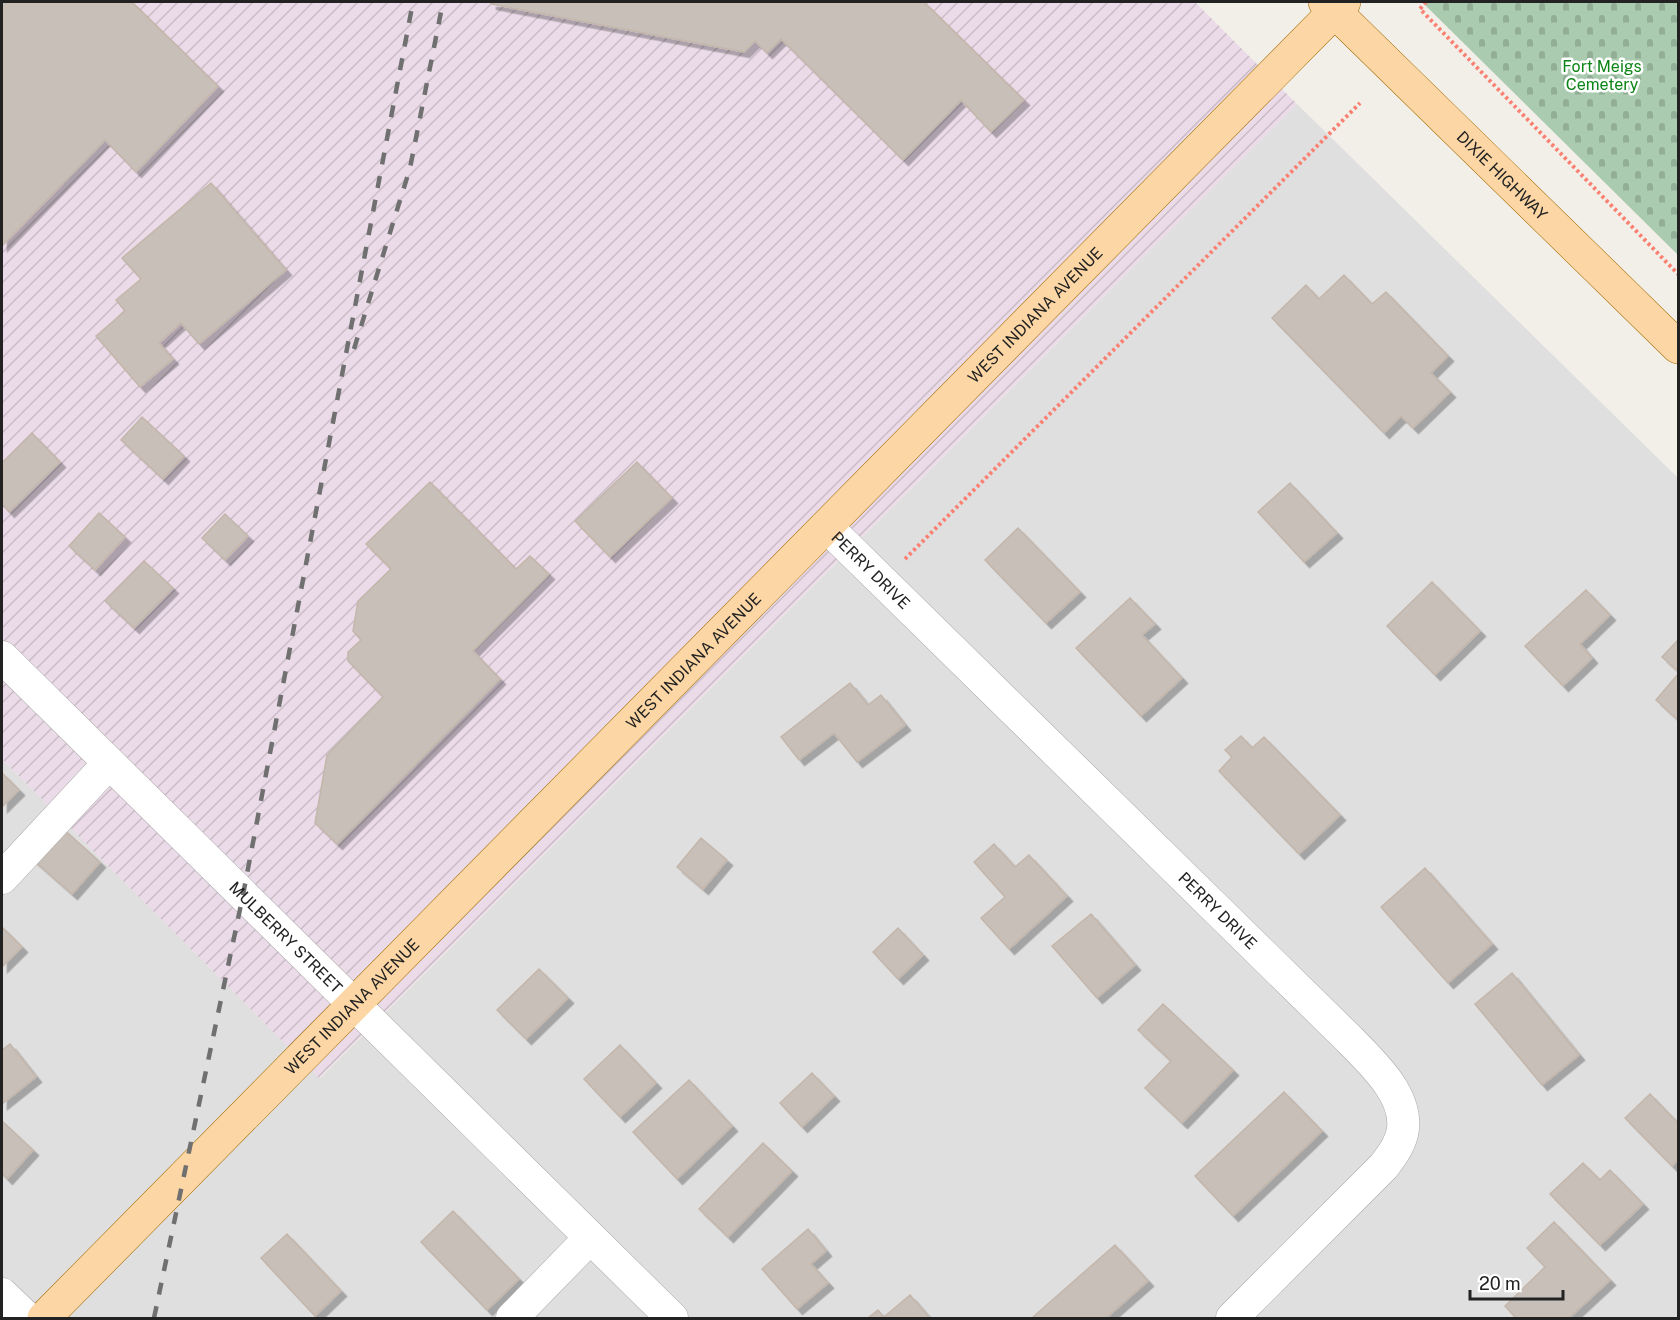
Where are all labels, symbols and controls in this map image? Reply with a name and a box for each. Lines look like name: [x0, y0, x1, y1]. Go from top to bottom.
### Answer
park label: Fort Meigs Cemetery: [1562, 57, 1642, 94]
street label: DIXIE HIGHWAY: [1453, 127, 1551, 224]
street label: WEST INDIANA AVENUE: [964, 243, 1107, 387]
street label: PERRY DRIVE: [827, 528, 914, 613]
street label: WEST INDIANA AVENUE: [622, 589, 765, 733]
street label: PERRY DRIVE: [1174, 868, 1261, 953]
street label: MULBERRY STREET: [225, 878, 346, 998]
street label: WEST INDIANA AVENUE: [281, 935, 423, 1079]
scale bar: [1470, 1263, 1563, 1301]
text: 20 m: [1479, 1273, 1521, 1294]

